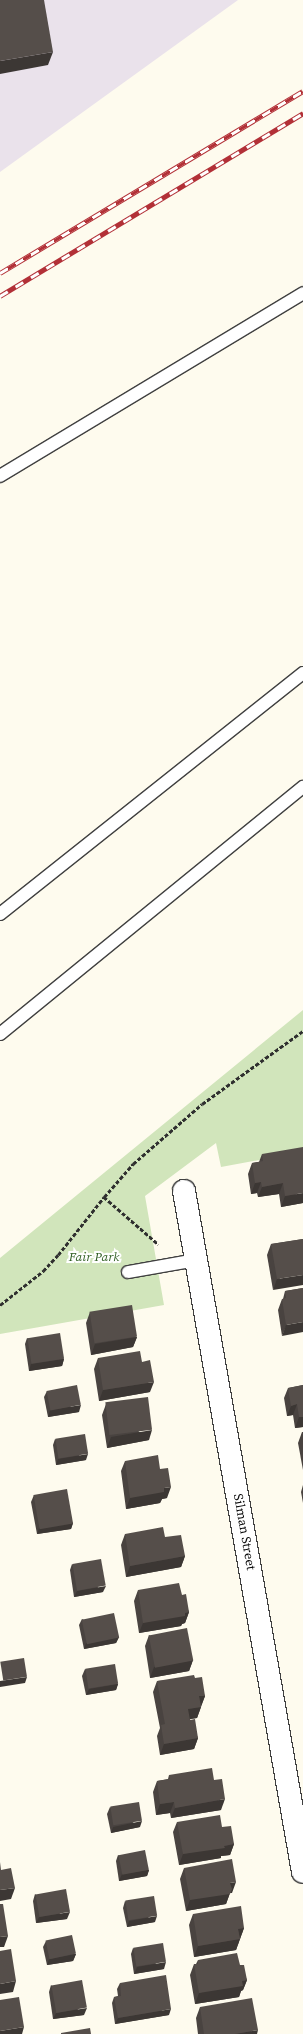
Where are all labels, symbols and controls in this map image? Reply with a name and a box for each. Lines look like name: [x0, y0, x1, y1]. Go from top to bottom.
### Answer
park label: Fair Park: [69, 1249, 119, 1265]
street label: Silman Street: [230, 1493, 258, 1571]

